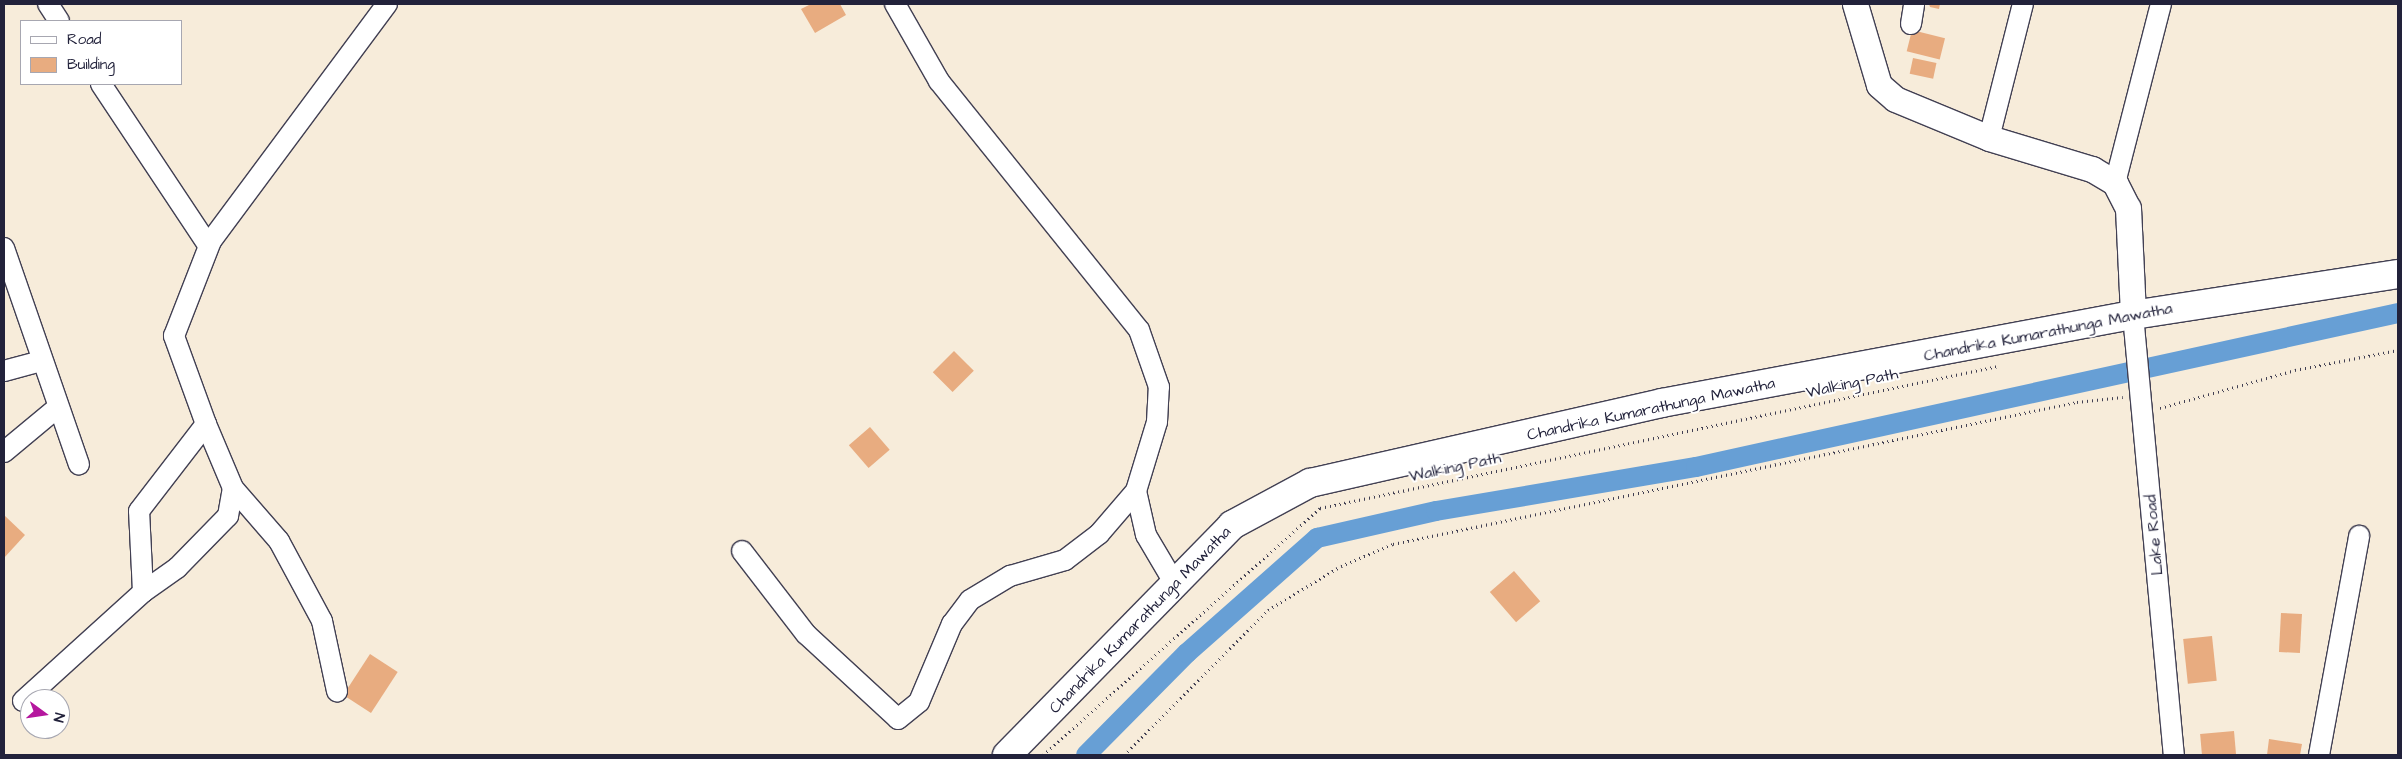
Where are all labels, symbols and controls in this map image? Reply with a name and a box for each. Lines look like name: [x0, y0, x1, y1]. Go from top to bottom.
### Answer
legend: [20, 20, 182, 85]
text: Road: [67, 29, 101, 50]
text: Building: [67, 54, 115, 75]
street label: Chandrika Kumarathunga Mawatha: [1922, 298, 2174, 366]
street label: Walking Path: [1804, 364, 1900, 402]
street label: Chandrika Kumarathunga Mawatha: [1525, 373, 1777, 445]
street label: Walking Path: [1407, 448, 1503, 486]
street label: Lake Road: [2141, 494, 2167, 576]
street label: Chandrika Kumarathunga Mawatha: [1045, 522, 1235, 718]
north arrow: [20, 689, 70, 739]
text: N: [48, 711, 69, 724]

